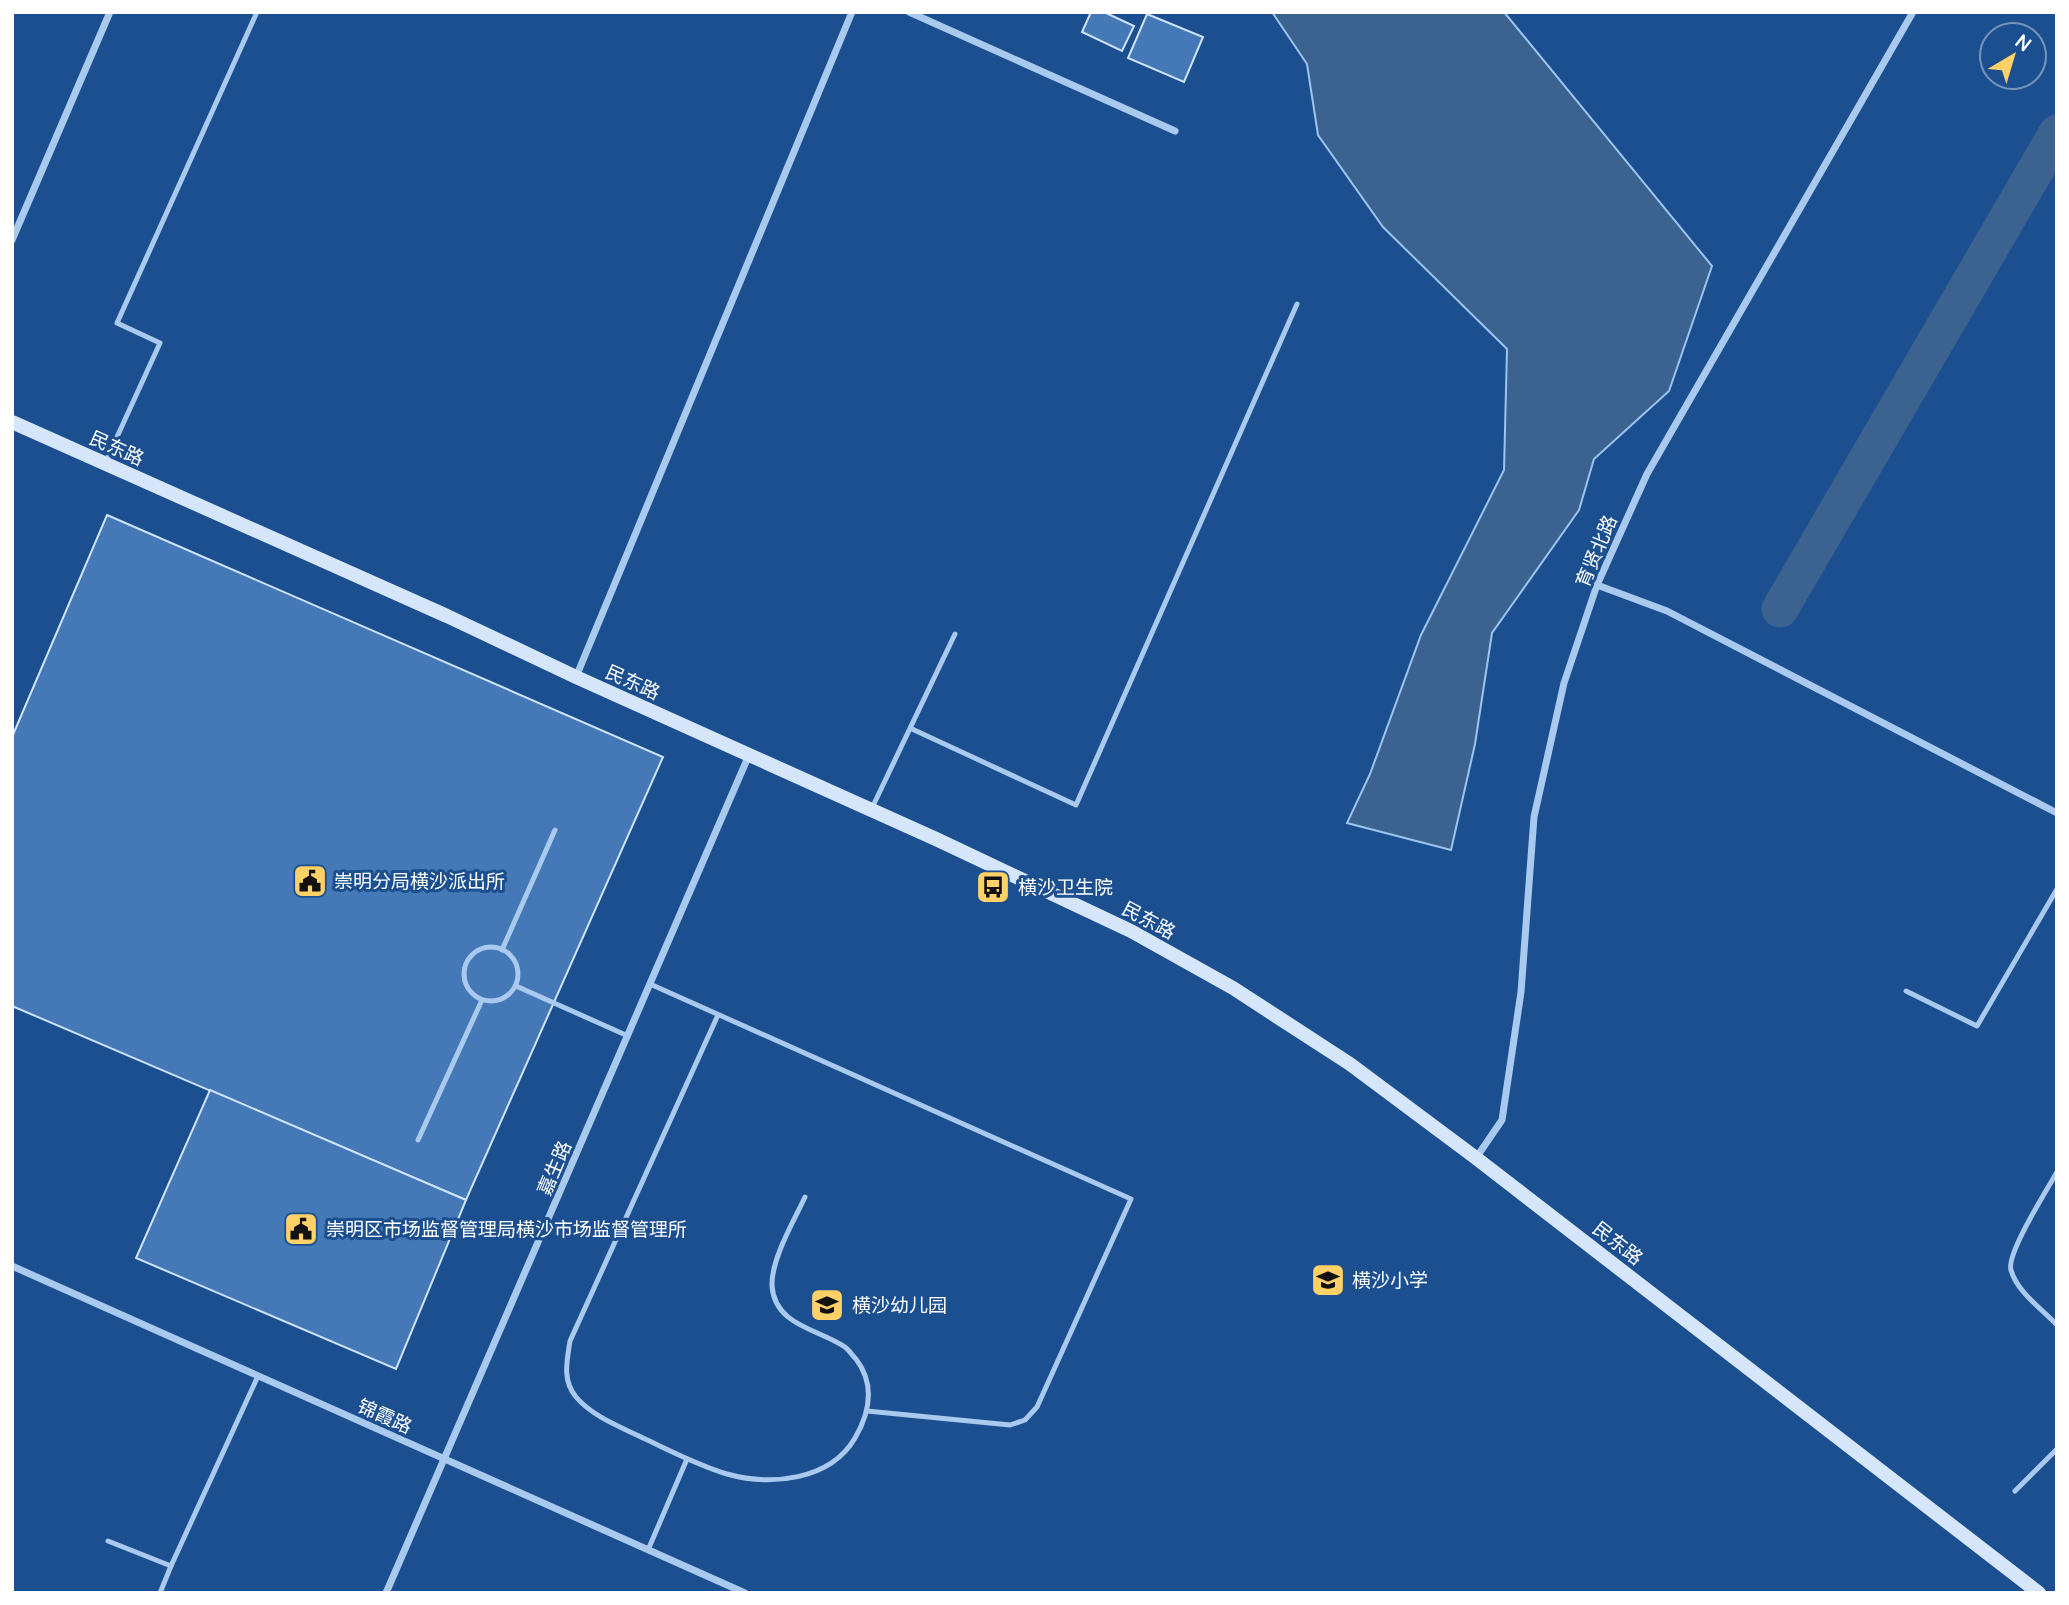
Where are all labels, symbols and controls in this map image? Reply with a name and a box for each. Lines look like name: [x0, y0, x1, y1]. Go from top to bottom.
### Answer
north arrow: [1978, 21, 2048, 91]
text: N: [2010, 28, 2037, 57]
street label: 民东路: [86, 425, 148, 471]
street label: 育贤北路: [1569, 511, 1623, 591]
street label: 民东路: [602, 659, 664, 705]
public building icon: 崇明分局横沙派出所: [291, 862, 329, 900]
place label: 崇明分局横沙派出所: [334, 868, 505, 894]
bus stop icon: 横沙卫生院: [974, 868, 1012, 906]
place label: 横沙卫生院: [1018, 874, 1113, 900]
street label: 民东路: [1118, 895, 1180, 945]
street label: 嘉生路: [531, 1137, 577, 1199]
public building icon: 崇明区市场监督管理局横沙市场监督管理所: [282, 1210, 320, 1248]
street label: 民东路: [1588, 1215, 1648, 1271]
place label: 崇明区市场监督管理局横沙市场监督管理所: [326, 1216, 687, 1242]
school or university icon: 横沙小学: [1309, 1261, 1347, 1299]
place label: 横沙小学: [1352, 1267, 1428, 1293]
school or university icon: 横沙幼儿园: [808, 1286, 846, 1324]
place label: 横沙幼儿园: [852, 1292, 947, 1318]
street label: 锦霞路: [354, 1393, 416, 1439]

